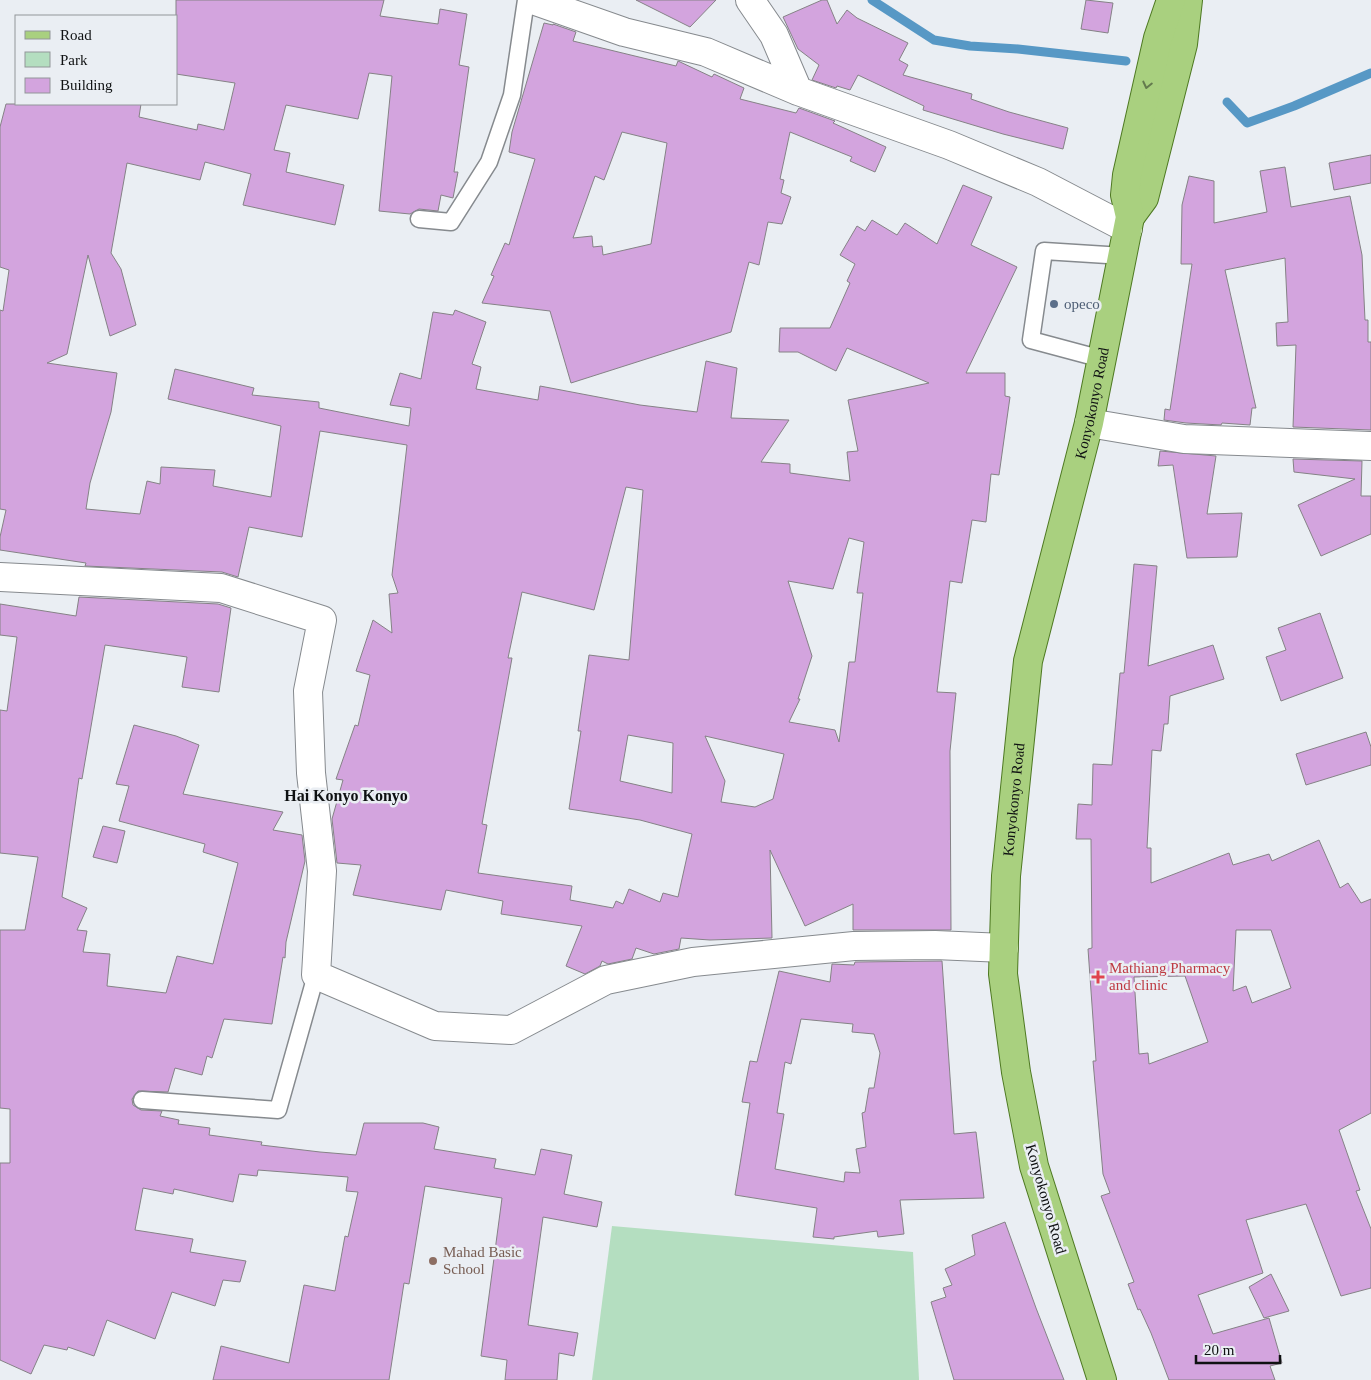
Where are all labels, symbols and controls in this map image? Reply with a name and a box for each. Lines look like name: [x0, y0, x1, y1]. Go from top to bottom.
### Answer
legend: [15, 15, 178, 105]
text: Road: [60, 27, 92, 43]
text: Park: [60, 52, 88, 68]
text: Building: [60, 77, 113, 93]
one-way arrow: [1142, 81, 1153, 90]
place label: opeco: [1064, 296, 1100, 312]
marker: opeco: [1048, 298, 1060, 310]
street label: Konyokonyo Road: [1072, 346, 1112, 461]
street label: Konyokonyo Road: [1000, 742, 1028, 857]
district label: Hai Konyo Konyo: [284, 787, 408, 805]
place label: Mathiang Pharmacy and clinic: [1109, 960, 1231, 993]
marker: Mathiang Pharmacy and clinic: [1091, 970, 1105, 984]
street label: Konyokonyo Road: [1023, 1142, 1070, 1256]
place label: Mahad Basic School: [443, 1244, 522, 1277]
marker: Mahad Basic School: [427, 1255, 439, 1267]
scale bar: [1196, 1332, 1280, 1364]
text: 20 m: [1204, 1342, 1235, 1358]

